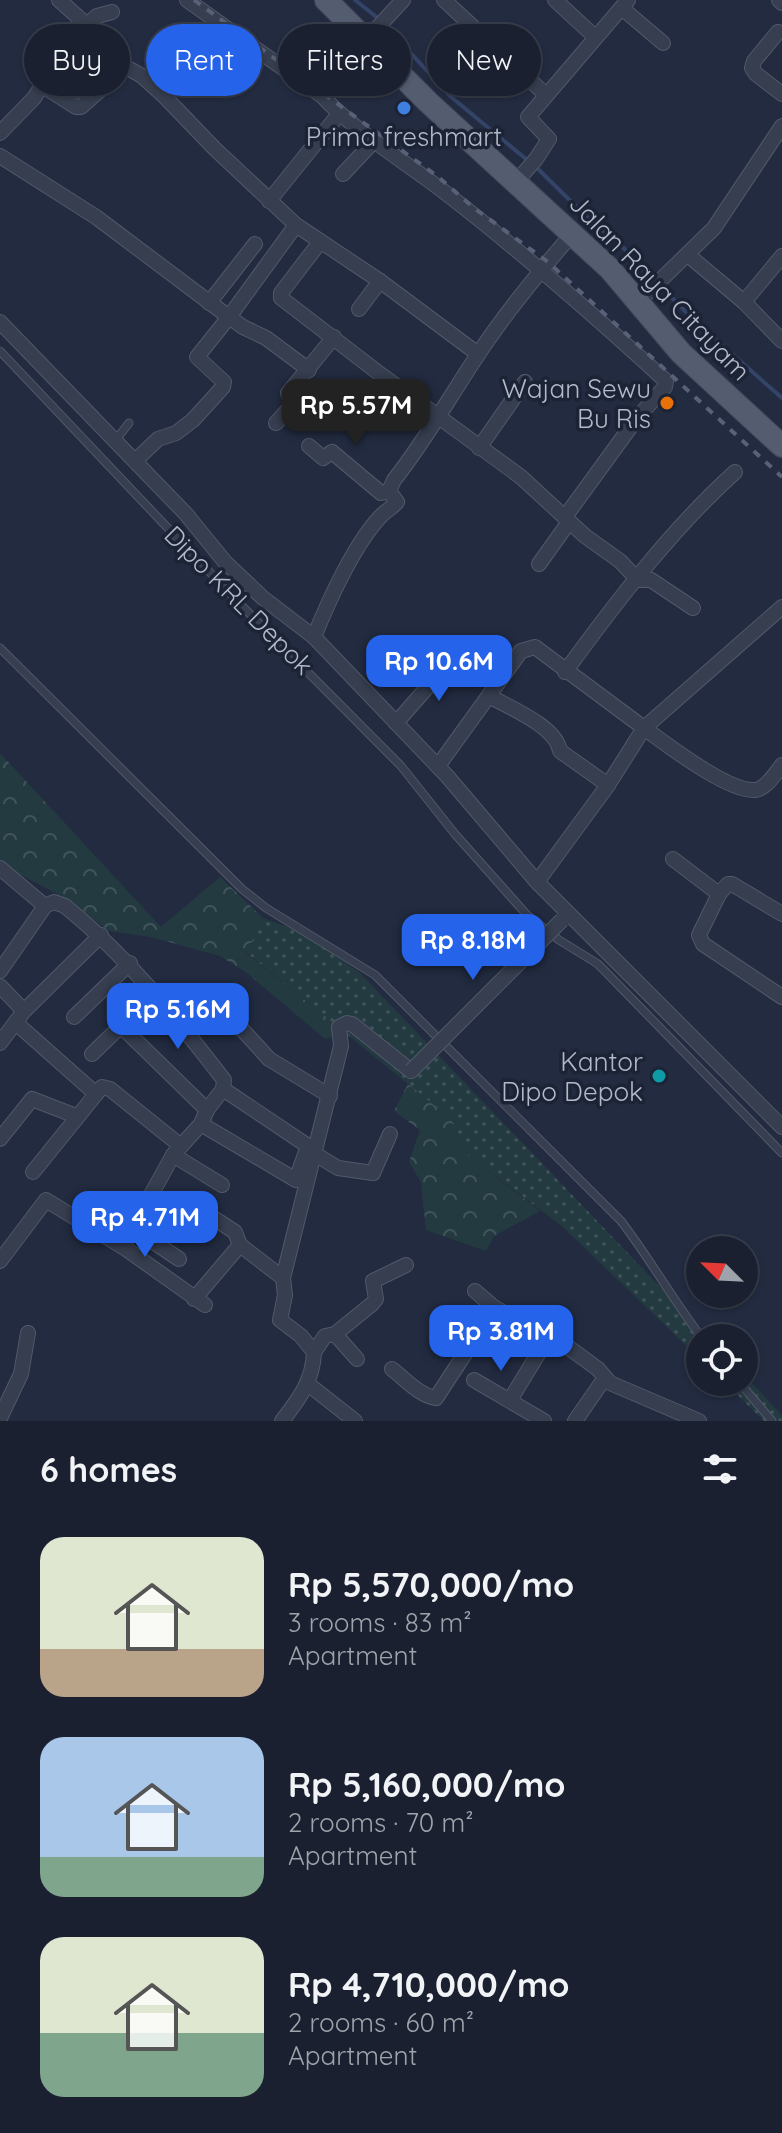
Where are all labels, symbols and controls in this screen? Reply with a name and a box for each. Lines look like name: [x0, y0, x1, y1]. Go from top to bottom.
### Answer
chip: Buy: [24, 24, 130, 96]
chip: Rent: [146, 24, 262, 96]
chip: Filters: [278, 24, 411, 96]
chip: New: [427, 24, 541, 96]
marker: Prima freshmart: [395, 99, 413, 117]
place label: Prima freshmart: [306, 120, 502, 153]
street label: Jalan Raya Citayam: [562, 187, 758, 387]
place label: Wajan Sewu Bu Ris: [502, 372, 651, 435]
pin: Rp 5.57M: [273, 379, 439, 447]
text: Rp 5.57M: [300, 388, 412, 421]
marker: Wajan Sewu Bu Ris: [658, 394, 676, 412]
street label: Dipo KRL Depok: [157, 518, 321, 682]
pin: Rp 10.6M: [356, 635, 522, 703]
text: Rp 10.6M: [384, 644, 494, 677]
pin: Rp 8.18M: [390, 914, 556, 982]
text: Rp 8.18M: [420, 923, 526, 956]
pin: Rp 5.16M: [95, 983, 261, 1051]
text: Rp 5.16M: [125, 992, 231, 1025]
place label: Kantor Dipo Depok: [501, 1045, 643, 1108]
marker: Kantor Dipo Depok: [650, 1067, 668, 1085]
pin: Rp 4.71M: [62, 1191, 228, 1259]
text: Rp 4.71M: [90, 1200, 200, 1233]
north arrow: [686, 1236, 758, 1308]
map controls: [686, 1236, 758, 1396]
pin: Rp 3.81M: [418, 1305, 584, 1373]
text: Rp 3.81M: [447, 1314, 555, 1347]
button: locate: [686, 1324, 758, 1396]
icon: filters: [698, 1447, 742, 1491]
text: 6 homes: [40, 1448, 177, 1491]
text: Rp 5,570,000/mo: [288, 1563, 574, 1606]
icon: home: [104, 1569, 200, 1665]
text: 3 rooms · 83 m²: [288, 1606, 471, 1639]
text: Apartment: [288, 1639, 417, 1672]
text: Rp 5,160,000/mo: [288, 1763, 566, 1806]
icon: home: [104, 1769, 200, 1865]
text: 2 rooms · 70 m²: [288, 1806, 473, 1839]
text: Apartment: [288, 1839, 417, 1872]
text: Rp 4,710,000/mo: [288, 1963, 570, 2006]
icon: home: [104, 1969, 200, 2065]
text: 2 rooms · 60 m²: [288, 2006, 474, 2039]
text: Apartment: [288, 2039, 417, 2072]

